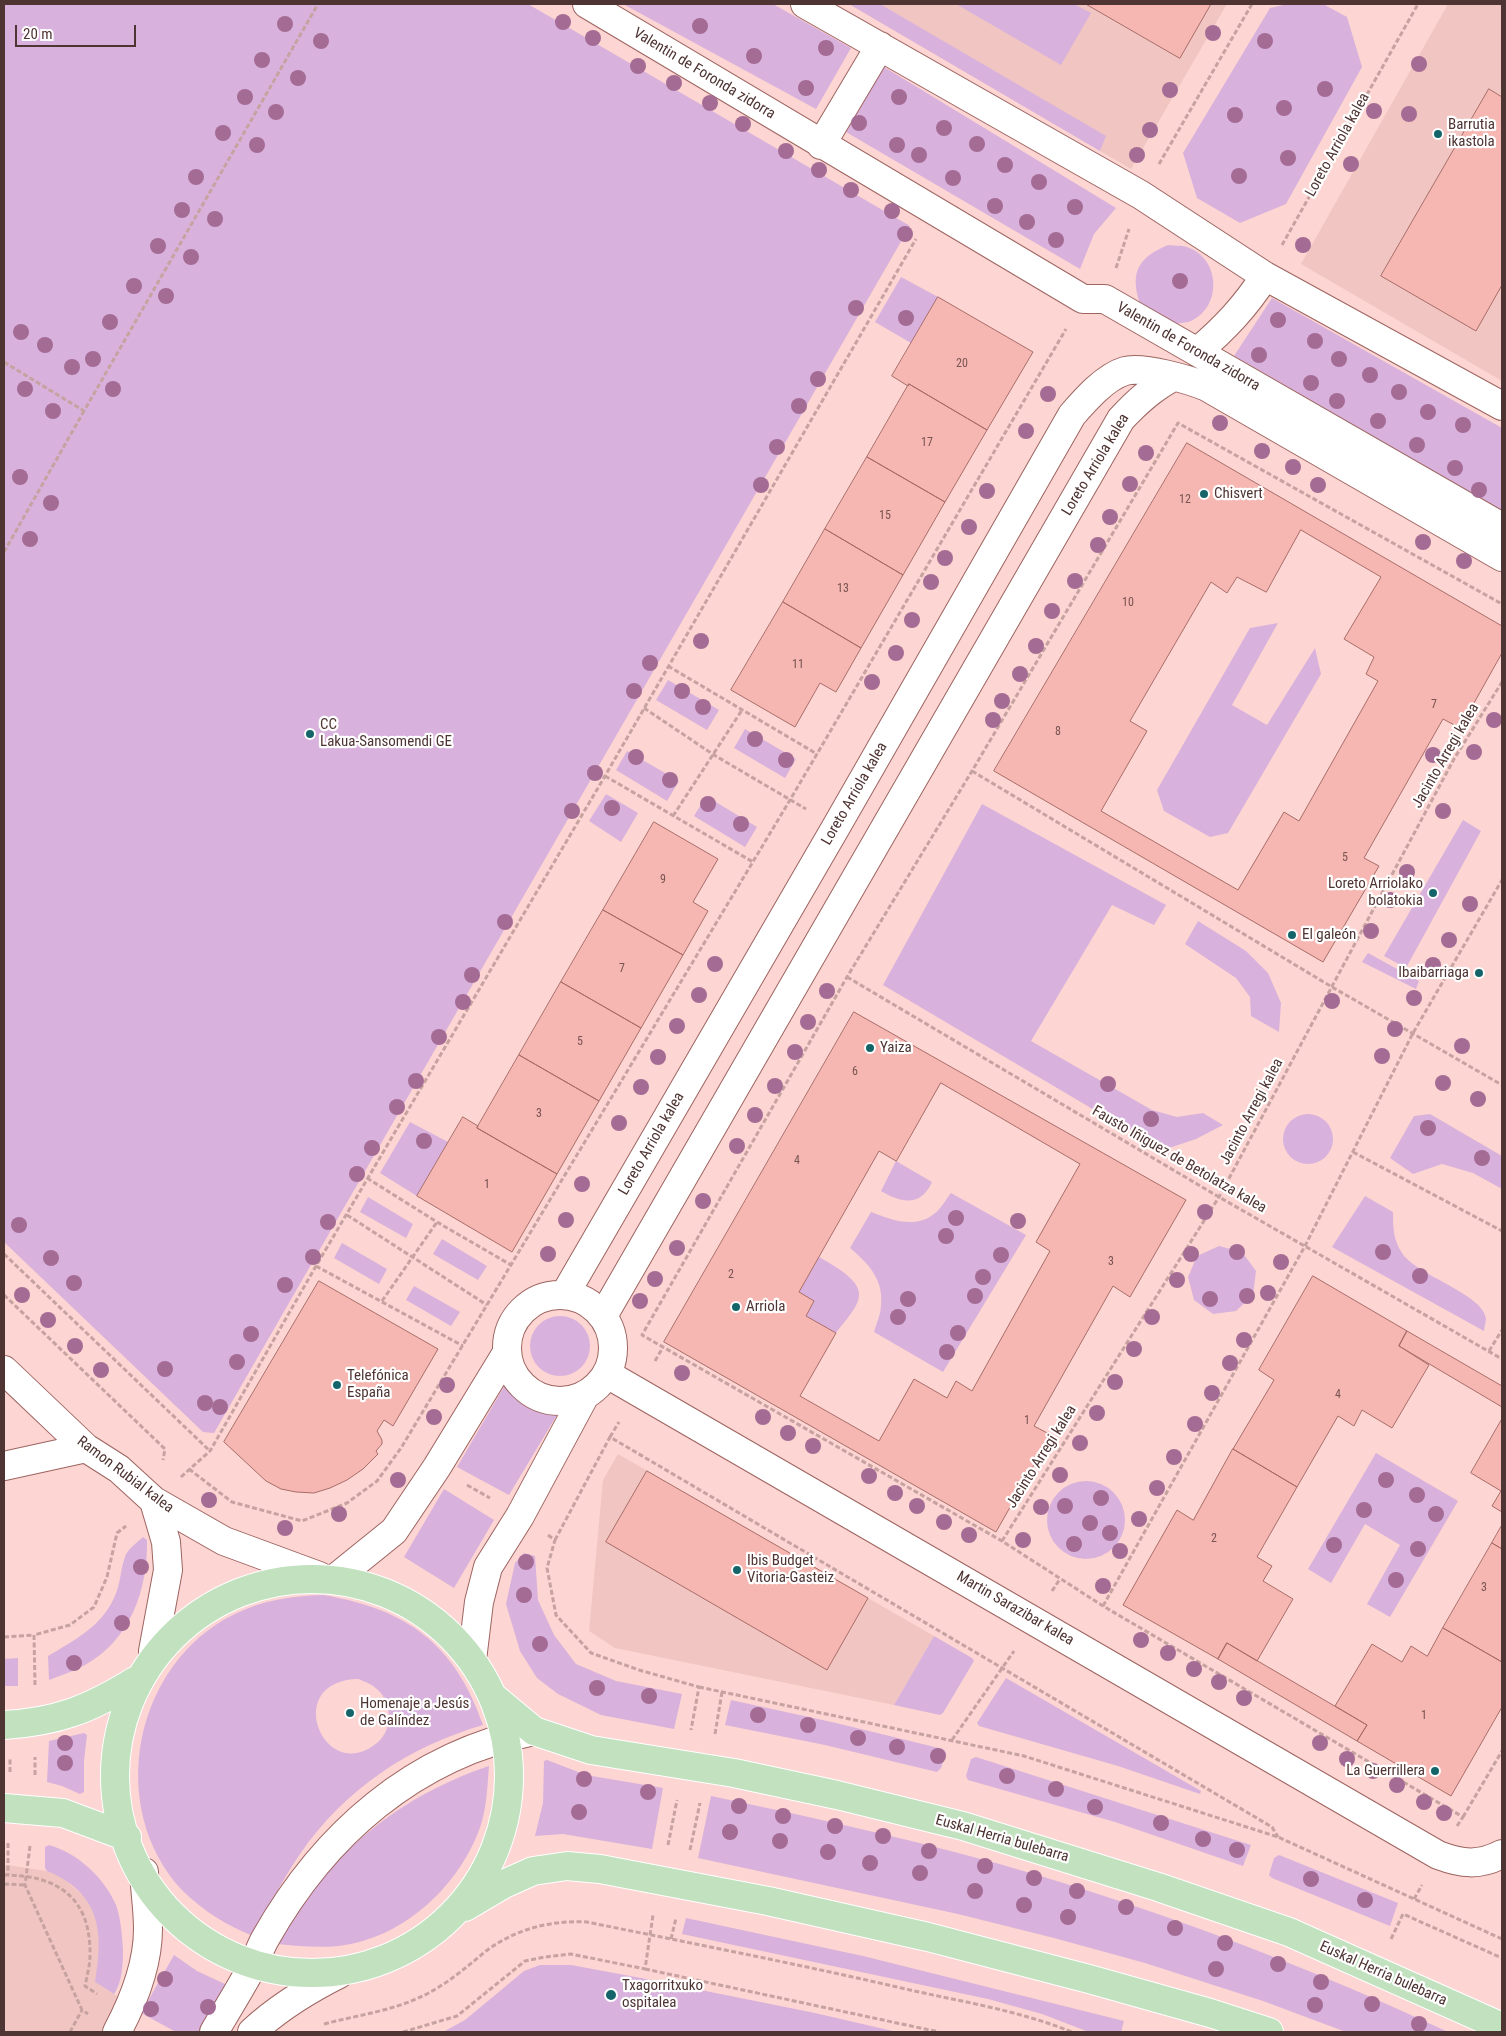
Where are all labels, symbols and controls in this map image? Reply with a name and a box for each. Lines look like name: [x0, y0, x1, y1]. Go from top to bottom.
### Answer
scale bar: [18, 15, 139, 47]
street label: Valentin de Foronda zidorra: [630, 24, 778, 124]
text: 20 m: [23, 25, 53, 43]
street label: Loreto Arriola kalea: [1302, 90, 1374, 200]
place label: Barrutia ikastola: [1448, 116, 1495, 151]
marker: Barrutia ikastola: [1432, 128, 1444, 140]
street label: Valentin de Foronda zidorra: [1113, 299, 1263, 395]
house number: 20: [956, 357, 968, 371]
street label: Loreto Arriola kalea: [1058, 411, 1134, 519]
house number: 17: [921, 436, 933, 450]
place label: Chisvert: [1214, 485, 1263, 503]
marker: Chisvert: [1198, 488, 1210, 500]
house number: 12: [1179, 493, 1191, 507]
house number: 15: [879, 509, 891, 523]
house number: 13: [837, 582, 849, 596]
house number: 10: [1122, 596, 1134, 610]
house number: 11: [792, 658, 804, 672]
house number: 7: [1431, 698, 1437, 712]
street label: Jacinto Arregi kalea: [1409, 700, 1483, 812]
place label: CC Lakua-Sansomendi GE: [320, 716, 452, 751]
house number: 8: [1055, 725, 1061, 739]
marker: CC Lakua-Sansomendi GE: [304, 728, 316, 740]
street label: Loreto Arriola kalea: [818, 739, 892, 849]
house number: 5: [1342, 851, 1348, 865]
house number: 9: [660, 873, 666, 887]
place label: Loreto Arriolako bolatokia: [1328, 875, 1423, 910]
marker: Loreto Arriolako bolatokia: [1427, 887, 1439, 899]
place label: El galeón: [1302, 926, 1356, 944]
marker: El galeón: [1286, 929, 1298, 941]
house number: 7: [619, 962, 625, 976]
place label: Ibaibarriaga: [1398, 964, 1469, 982]
marker: Ibaibarriaga: [1473, 967, 1485, 979]
house number: 5: [577, 1035, 583, 1049]
place label: Yaiza: [880, 1039, 912, 1057]
marker: Yaiza: [864, 1042, 876, 1054]
street label: Jacinto Arregi kalea: [1216, 1056, 1288, 1168]
house number: 6: [852, 1065, 858, 1079]
street label: Loreto Arriola kalea: [615, 1089, 689, 1199]
street label: Fausto Iñiguez de Betolatza kalea: [1089, 1103, 1269, 1217]
house number: 3: [536, 1107, 542, 1121]
house number: 4: [794, 1154, 800, 1168]
house number: 1: [484, 1178, 490, 1192]
house number: 3: [1108, 1255, 1114, 1269]
house number: 2: [728, 1268, 734, 1282]
place label: Arriola: [746, 1298, 785, 1316]
marker: Arriola: [730, 1301, 742, 1313]
place label: Telefónica España: [347, 1367, 409, 1402]
marker: Telefónica España: [331, 1379, 343, 1391]
house number: 4: [1335, 1388, 1341, 1402]
street label: Jacinto Arregi kalea: [1003, 1402, 1081, 1512]
house number: 1: [1024, 1414, 1030, 1428]
street label: Ramon Rubial kalea: [73, 1433, 177, 1517]
house number: 2: [1211, 1532, 1217, 1546]
place label: Ibis Budget Vitoria-Gasteiz: [747, 1552, 834, 1587]
marker: Ibis Budget Vitoria-Gasteiz: [731, 1564, 743, 1576]
street label: Martin Sarazibar kalea: [953, 1568, 1077, 1650]
house number: 3: [1481, 1581, 1487, 1595]
place label: Homenaje a Jesús de Galíndez: [360, 1695, 469, 1730]
marker: Homenaje a Jesús de Galíndez: [344, 1707, 356, 1719]
house number: 1: [1421, 1709, 1427, 1723]
place label: La Guerrillera: [1346, 1762, 1425, 1780]
marker: La Guerrillera: [1429, 1765, 1441, 1777]
street label: Euskal Herria bulebarra: [933, 1811, 1071, 1867]
street label: Euskal Herria bulebarra: [1317, 1938, 1449, 2010]
place label: Txagorritxuko ospitalea: [622, 1977, 703, 2012]
marker: Txagorritxuko ospitalea: [604, 1988, 618, 2002]

